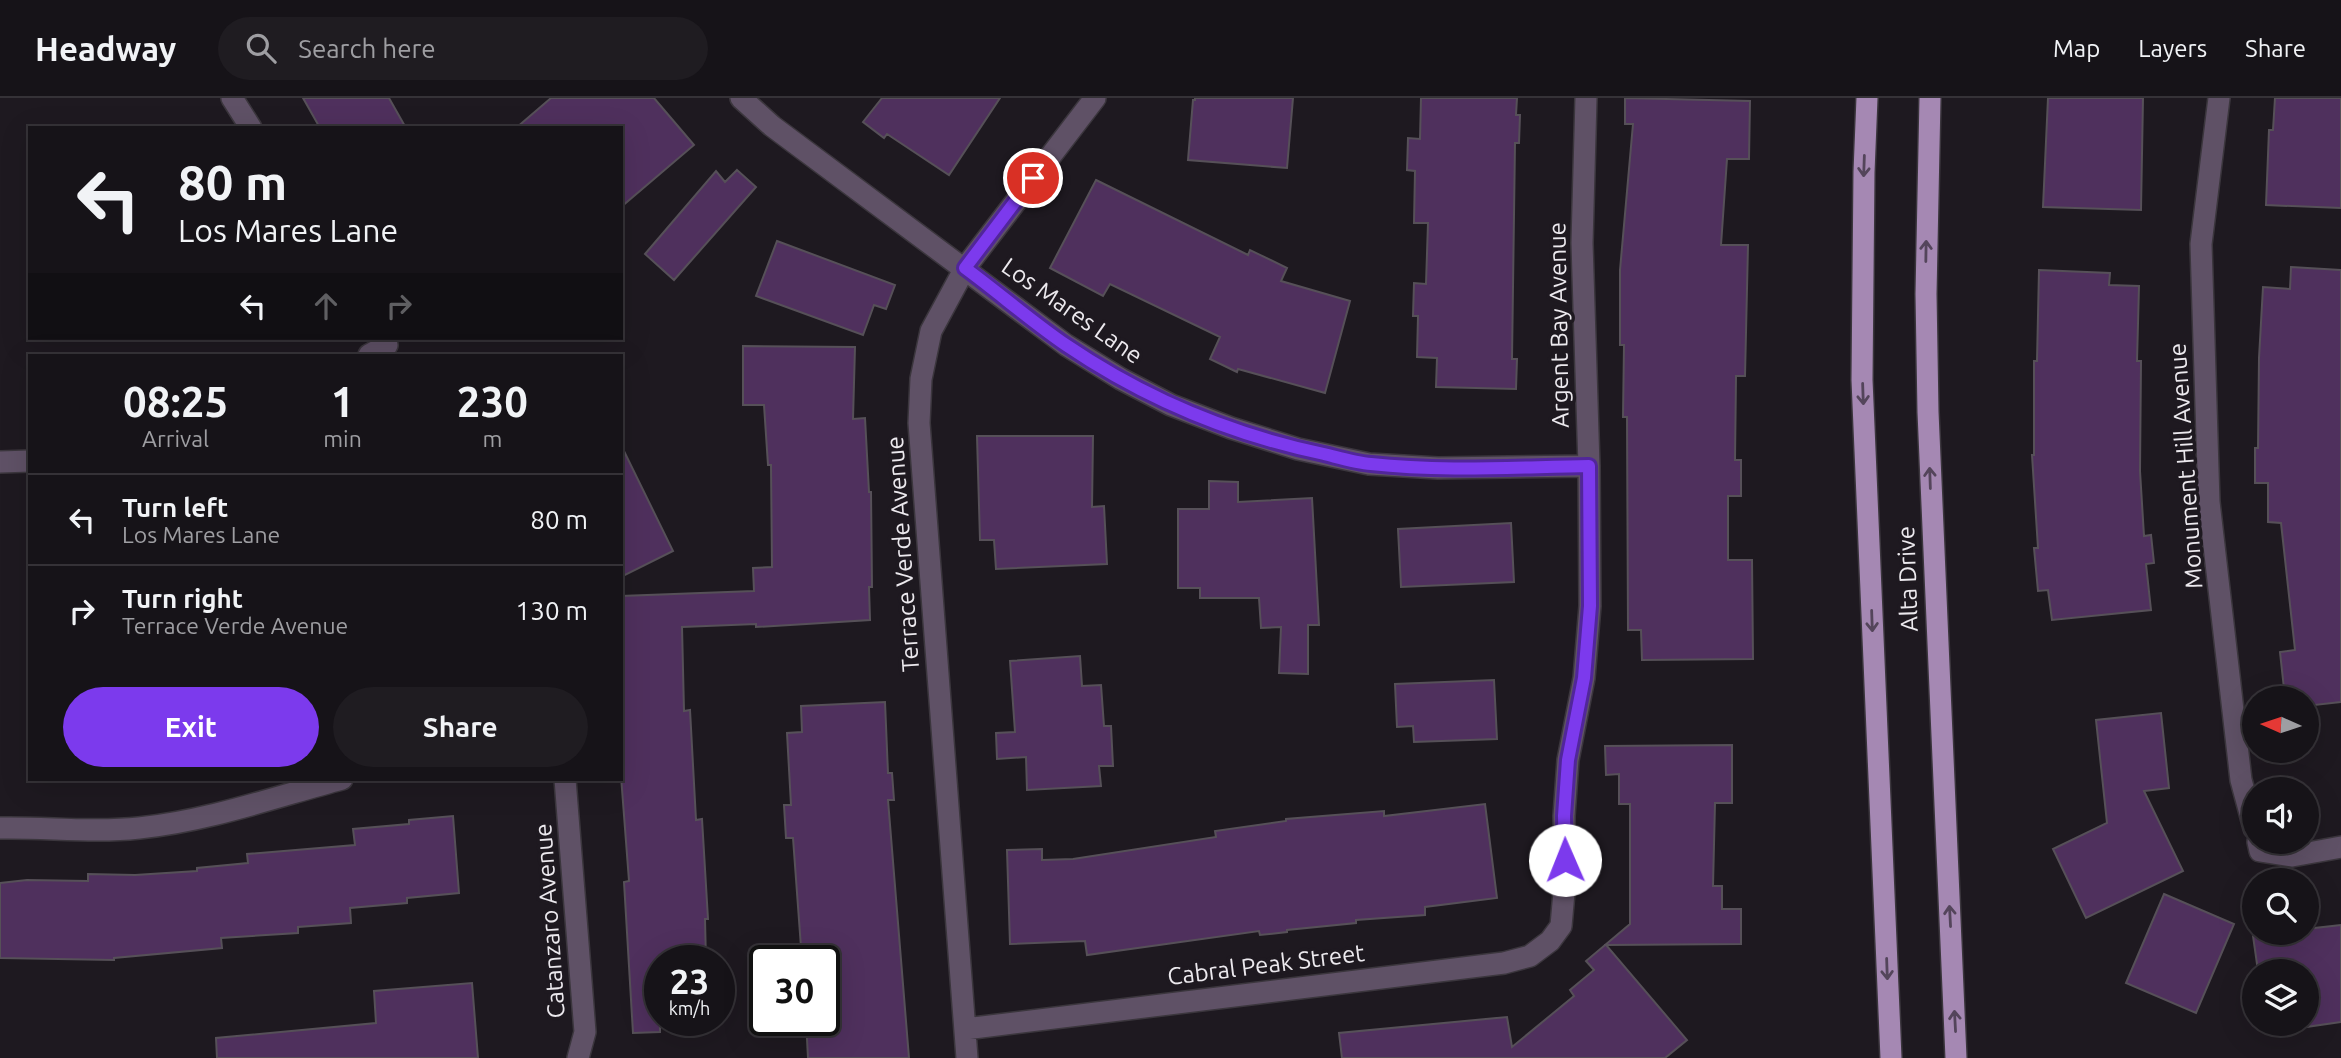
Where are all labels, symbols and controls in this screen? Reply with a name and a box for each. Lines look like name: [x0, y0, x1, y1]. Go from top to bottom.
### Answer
search box: [218, 17, 708, 80]
icon: search: [242, 29, 280, 67]
text: Headway: [35, 30, 176, 67]
text: Search here: [298, 34, 436, 63]
text: Map: [2053, 35, 2100, 62]
text: Layers: [2138, 35, 2207, 62]
text: Share: [2245, 35, 2306, 62]
pin: [1003, 148, 1063, 208]
icon: left: [63, 154, 154, 245]
text: 80 m: [178, 154, 287, 209]
one-way arrow: [1857, 154, 1870, 177]
icon: arrive: [1014, 159, 1052, 197]
text: Los Mares Lane: [178, 212, 398, 248]
street label: Argent Bay Avenue: [1543, 222, 1574, 428]
one-way arrow: [1920, 240, 1933, 263]
street label: Los Mares Lane: [997, 252, 1148, 369]
icon: left: [234, 287, 272, 325]
icon: ahead: [307, 287, 345, 325]
icon: right: [380, 287, 418, 325]
street label: Monument Hill Avenue: [2163, 342, 2208, 590]
text: 08:25: [123, 378, 228, 425]
text: 1: [331, 378, 354, 425]
text: 230: [457, 378, 528, 425]
one-way arrow: [1857, 382, 1870, 405]
text: Arrival: [142, 426, 209, 451]
text: min: [323, 426, 362, 451]
text: m: [482, 426, 502, 451]
street label: Terrace Verde Avenue: [881, 435, 924, 673]
one-way arrow: [1924, 467, 1937, 490]
text: Turn left: [122, 493, 228, 522]
icon: left: [63, 501, 101, 539]
text: 80 m: [530, 505, 588, 534]
text: Los Mares Lane: [122, 522, 280, 547]
street label: Alta Drive: [1892, 526, 1923, 632]
text: Turn right: [122, 584, 243, 613]
icon: right: [63, 592, 101, 630]
text: 130 m: [516, 596, 588, 625]
one-way arrow: [1866, 609, 1879, 632]
text: Terrace Verde Avenue: [122, 613, 348, 638]
north arrow: [2242, 686, 2319, 763]
map controls: [2242, 686, 2319, 1036]
button: Exit: [63, 687, 319, 767]
button: Share: [333, 687, 588, 767]
button: sound: [2242, 777, 2319, 854]
street label: Catanzaro Avenue: [529, 823, 570, 1019]
position arrow: [1528, 823, 1602, 897]
button: search: [2242, 868, 2319, 945]
one-way arrow: [1943, 905, 1956, 928]
street label: Cabral Peak Street: [1166, 939, 1367, 990]
speed limit sign: 30: [749, 945, 840, 1036]
one-way arrow: [1881, 958, 1894, 981]
button: layers: [2242, 959, 2319, 1036]
text: 23: [670, 961, 709, 1001]
text: km/h: [669, 998, 710, 1018]
one-way arrow: [1948, 1010, 1961, 1033]

